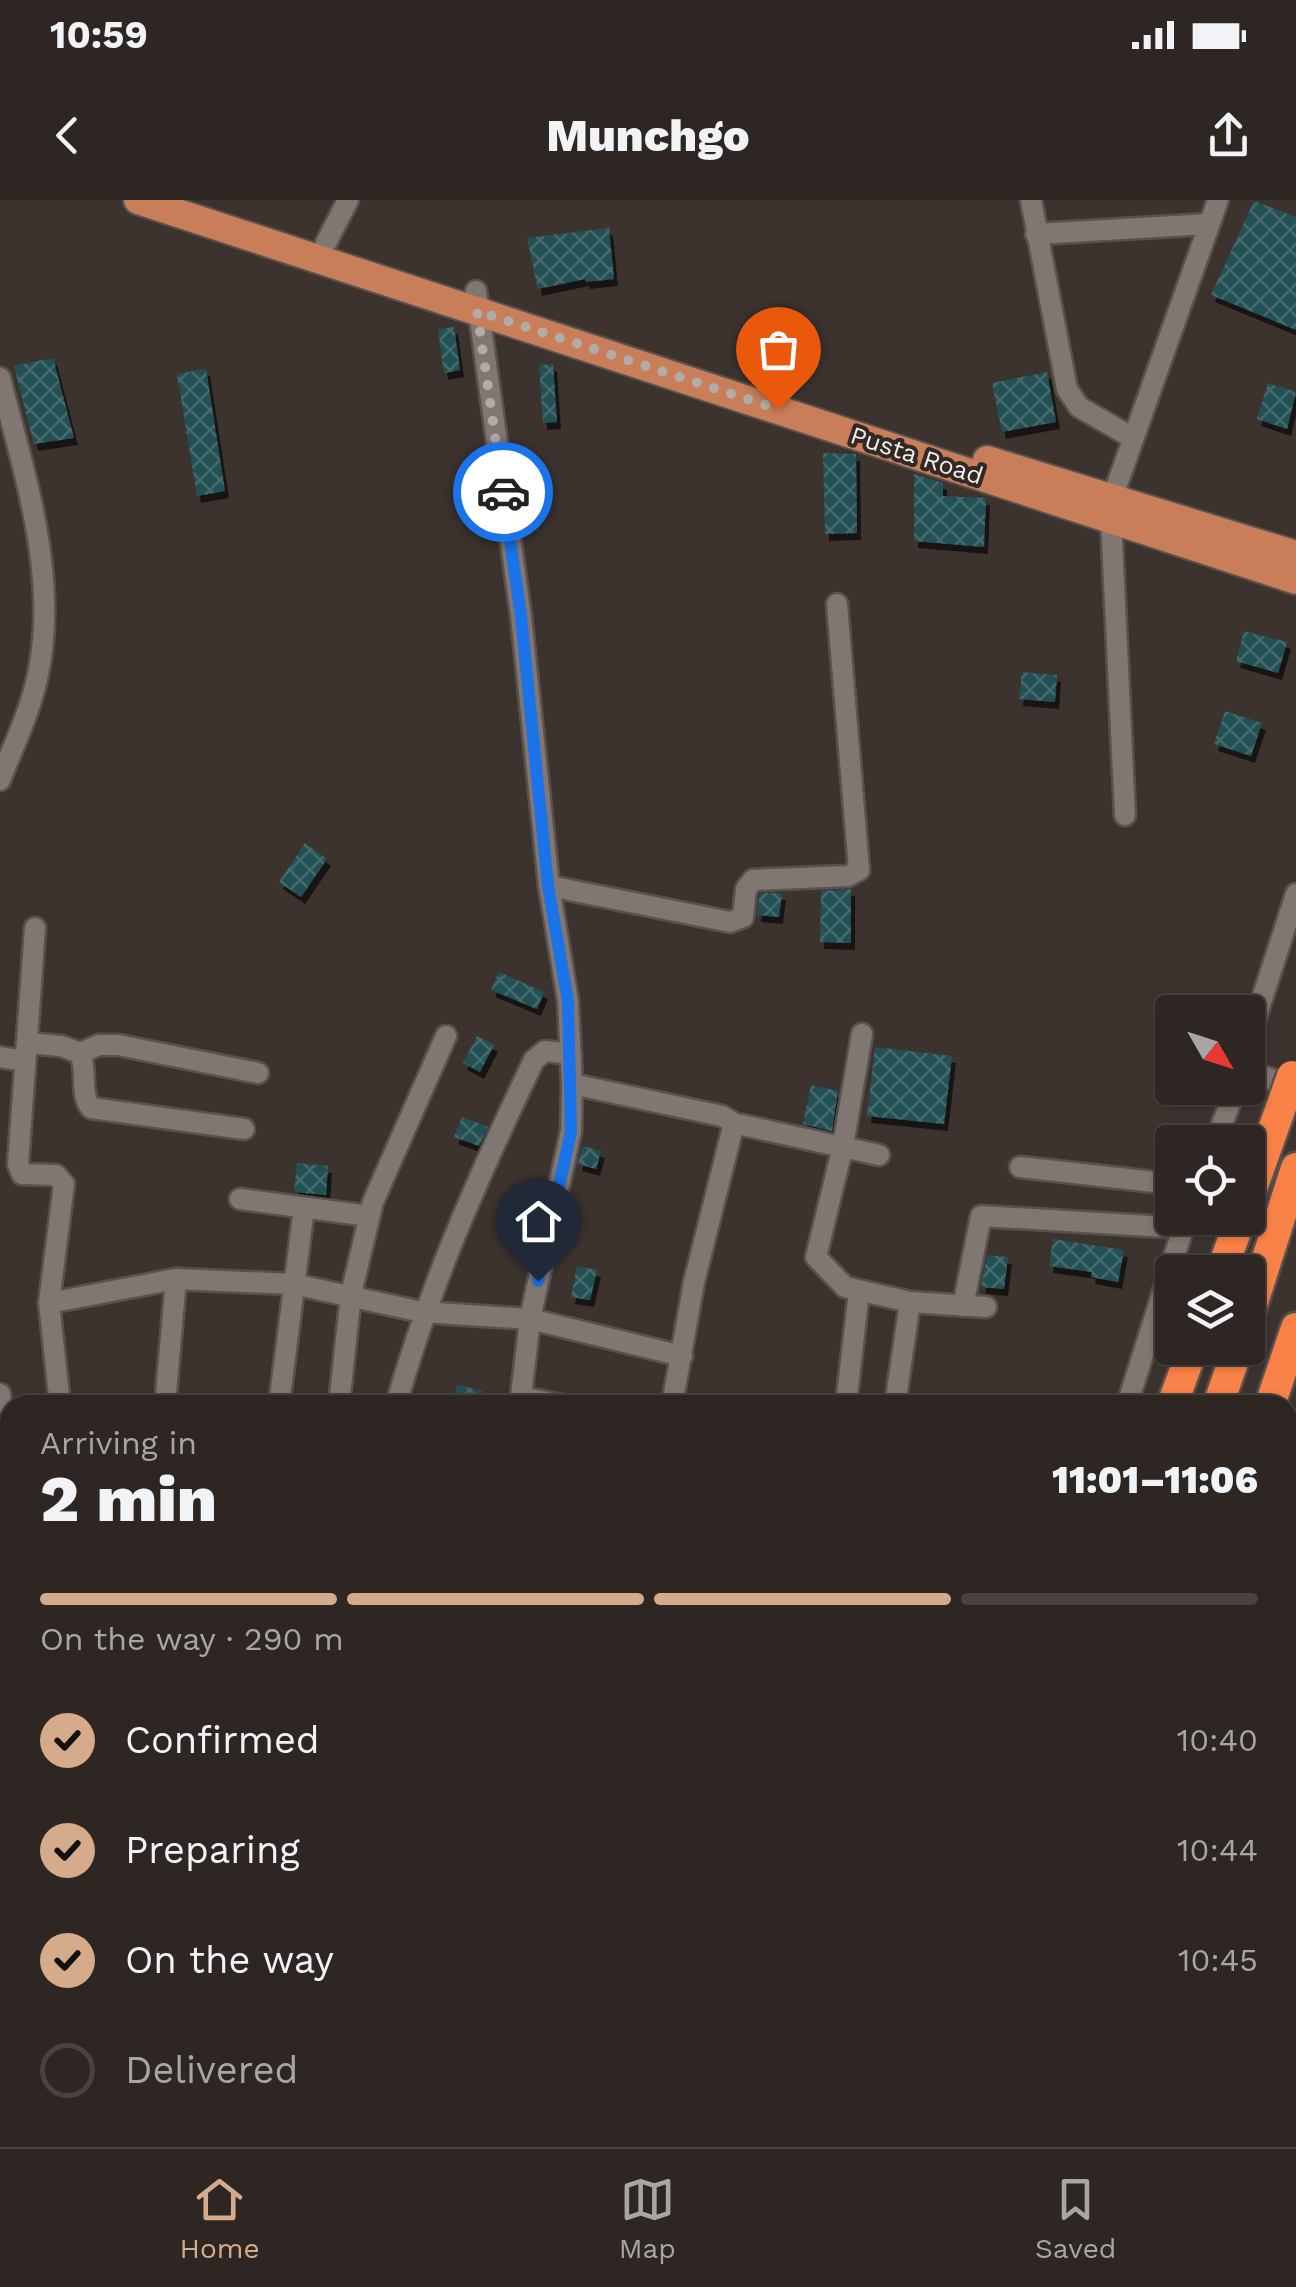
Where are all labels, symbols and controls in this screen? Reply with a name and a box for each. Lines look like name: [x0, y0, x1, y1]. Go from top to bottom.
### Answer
text: 10:59: [50, 13, 148, 57]
icon: back: [40, 108, 95, 163]
icon: share: [1201, 108, 1256, 163]
text: Munchgo: [546, 109, 750, 162]
pin: [736, 307, 821, 410]
icon: bag: [751, 322, 806, 377]
street label: Pusta Road: [847, 420, 987, 491]
courier: [453, 442, 553, 542]
icon: car: [476, 465, 531, 520]
north arrow: [1155, 995, 1265, 1105]
map controls: [1155, 995, 1265, 1365]
button: locate: [1155, 1125, 1265, 1235]
pin: [496, 1179, 581, 1282]
icon: home: [511, 1194, 566, 1249]
button: layers: [1155, 1255, 1265, 1365]
text: Arriving in: [40, 1424, 197, 1462]
text: 11:01–11:06: [1052, 1458, 1258, 1502]
text: 2 min: [40, 1461, 217, 1537]
text: On the way · 290 m: [40, 1620, 344, 1658]
icon: check: [40, 1713, 95, 1768]
text: Confirmed: [125, 1718, 320, 1762]
text: 10:40: [1177, 1721, 1258, 1759]
icon: check: [40, 1823, 95, 1878]
text: Preparing: [125, 1828, 300, 1872]
text: 10:44: [1177, 1831, 1258, 1869]
icon: check: [40, 1933, 95, 1988]
text: On the way: [125, 1938, 334, 1982]
text: 10:45: [1178, 1941, 1258, 1979]
text: Delivered: [125, 2048, 298, 2092]
tab: Home: [180, 2172, 260, 2265]
tab: Map: [619, 2172, 676, 2265]
tab: Saved: [1035, 2172, 1116, 2265]

